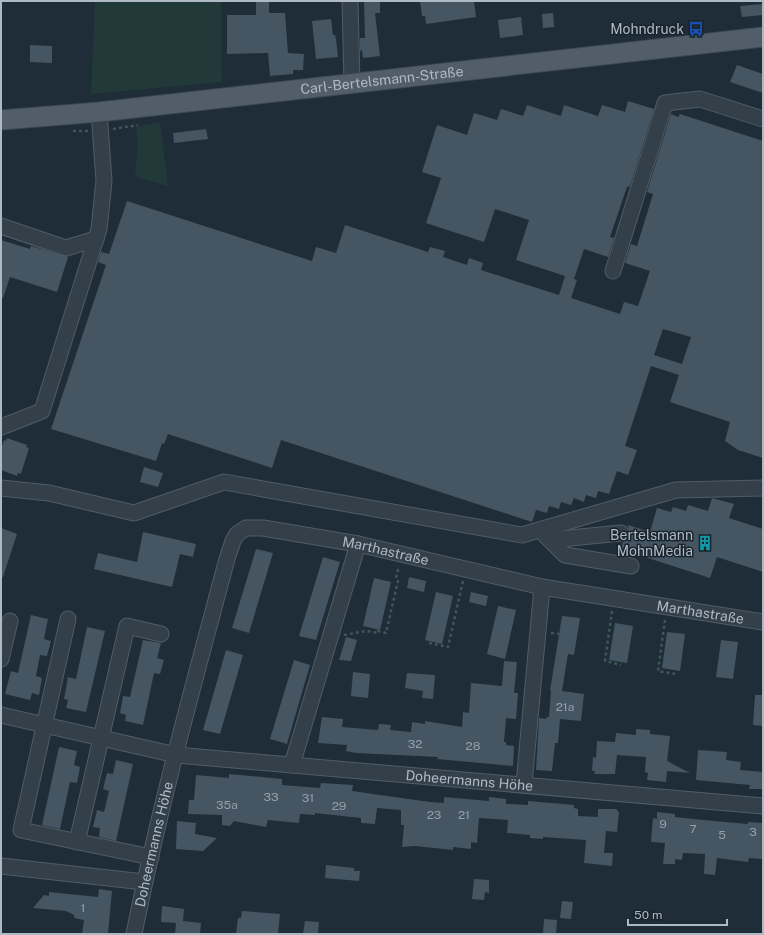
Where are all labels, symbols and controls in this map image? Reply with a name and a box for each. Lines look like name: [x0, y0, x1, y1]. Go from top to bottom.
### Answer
bus stop icon: Mohndruck: [687, 20, 705, 38]
place label: Mohndruck: [610, 21, 684, 37]
street label: Carl-Bertelsmann-Straße: [300, 63, 464, 97]
place label: Bertelsmann MohnMedia: [610, 527, 693, 559]
street label: Marthastraße: [341, 534, 430, 568]
building icon: Bertelsmann MohnMedia: [696, 534, 714, 552]
street label: Marthastraße: [656, 597, 745, 627]
house number: 21a: [556, 700, 574, 714]
house number: 32: [408, 737, 422, 751]
house number: 28: [466, 739, 481, 753]
street label: Doheermanns Höhe: [405, 767, 534, 794]
street label: Doheermanns Höhe: [132, 780, 176, 908]
house number: 33: [263, 790, 279, 804]
house number: 31: [302, 791, 314, 805]
house number: 35a: [216, 798, 238, 812]
house number: 29: [332, 799, 346, 813]
house number: 23: [427, 808, 441, 822]
house number: 21: [458, 808, 470, 822]
house number: 9: [659, 817, 667, 831]
house number: 7: [689, 822, 697, 836]
house number: 3: [749, 825, 757, 839]
house number: 5: [718, 828, 726, 842]
house number: 1: [81, 901, 85, 915]
scale bar: [628, 901, 727, 927]
text: 50 m: [634, 908, 662, 922]

